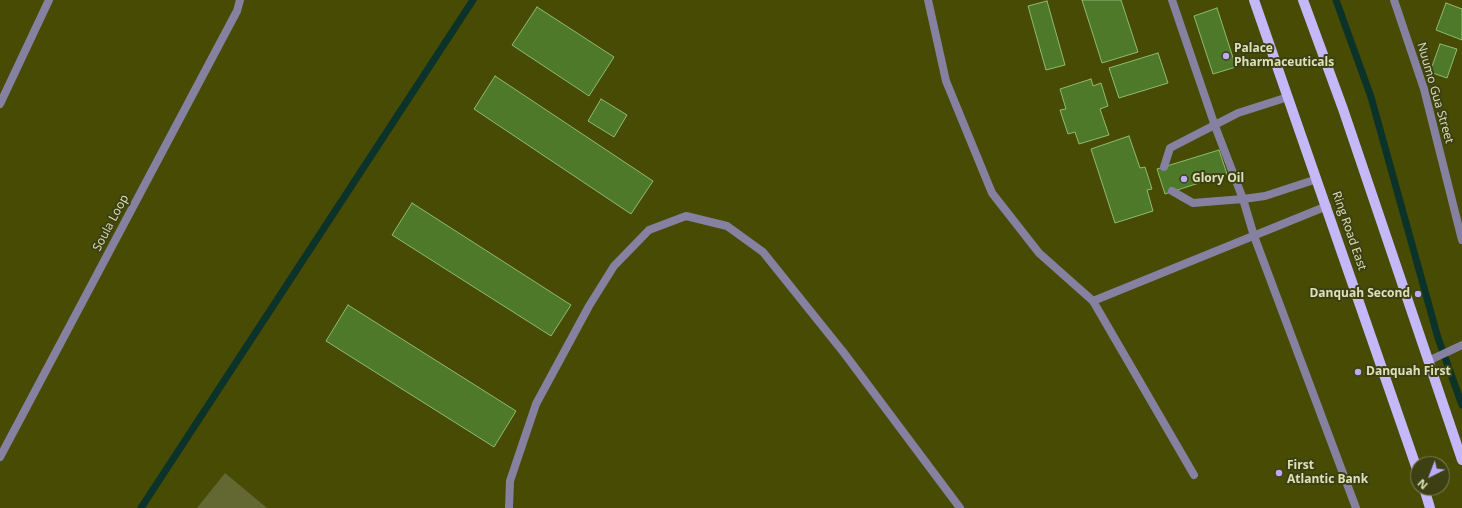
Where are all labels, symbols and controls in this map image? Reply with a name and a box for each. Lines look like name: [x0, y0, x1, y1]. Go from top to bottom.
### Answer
street label: Nuumo Gua Street: [1414, 41, 1456, 145]
place label: Palace Pharmaceuticals: [1234, 42, 1334, 70]
marker: Palace Pharmaceuticals: [1221, 51, 1231, 61]
place label: Glory Oil: [1192, 172, 1244, 186]
marker: Glory Oil: [1179, 174, 1189, 184]
street label: Ring Road East: [1329, 190, 1369, 272]
street label: Soula Loop: [90, 192, 132, 254]
place label: Danquah Second: [1309, 287, 1410, 301]
marker: Danquah Second: [1413, 289, 1423, 299]
place label: Danquah First: [1366, 365, 1451, 379]
marker: Danquah First: [1353, 367, 1363, 377]
north arrow: [1410, 456, 1450, 496]
place label: First Atlantic Bank: [1287, 459, 1368, 487]
marker: First Atlantic Bank: [1274, 468, 1284, 478]
text: N: [1414, 476, 1431, 493]

